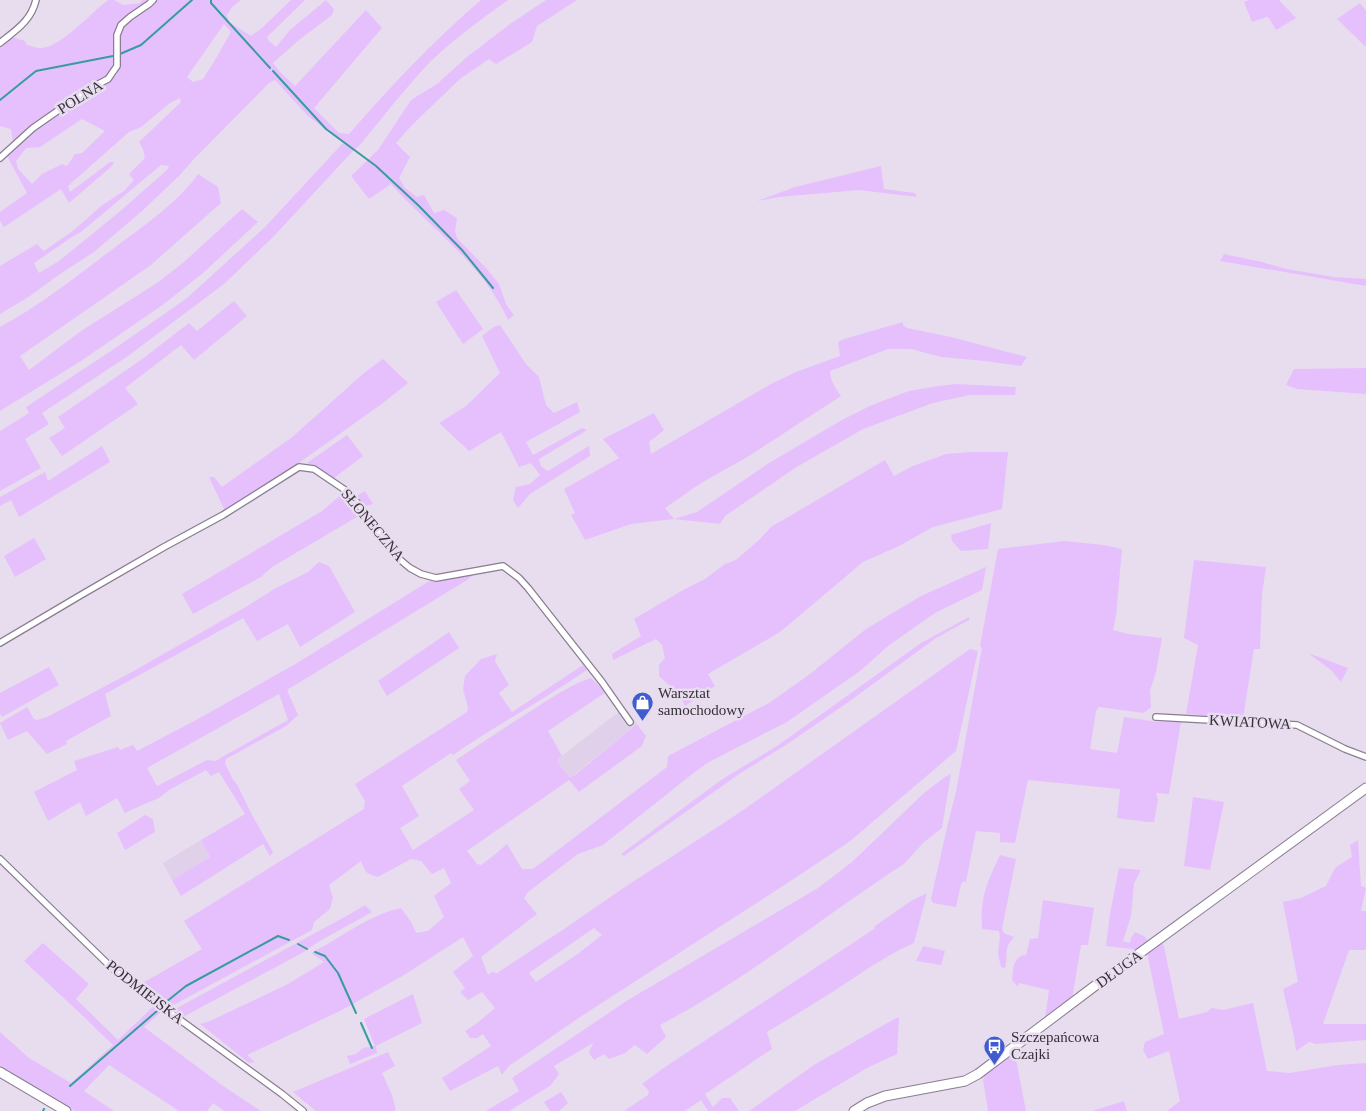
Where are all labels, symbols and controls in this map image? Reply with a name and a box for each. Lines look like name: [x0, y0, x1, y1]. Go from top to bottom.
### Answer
street label: POLNA: [55, 77, 106, 117]
street label: SŁONECZNA: [338, 486, 408, 564]
place label: Warsztat samochodowy: [658, 685, 745, 718]
shop icon: Warsztat samochodowy: [630, 690, 654, 721]
street label: KWIATOWA: [1209, 712, 1292, 732]
street label: DŁUGA: [1093, 947, 1145, 991]
street label: PODMIEJSKA: [103, 957, 187, 1027]
place label: Szczepańcowa Czajki: [1011, 1029, 1100, 1062]
bus stop icon: Szczepańcowa Czajki: [983, 1034, 1007, 1065]

